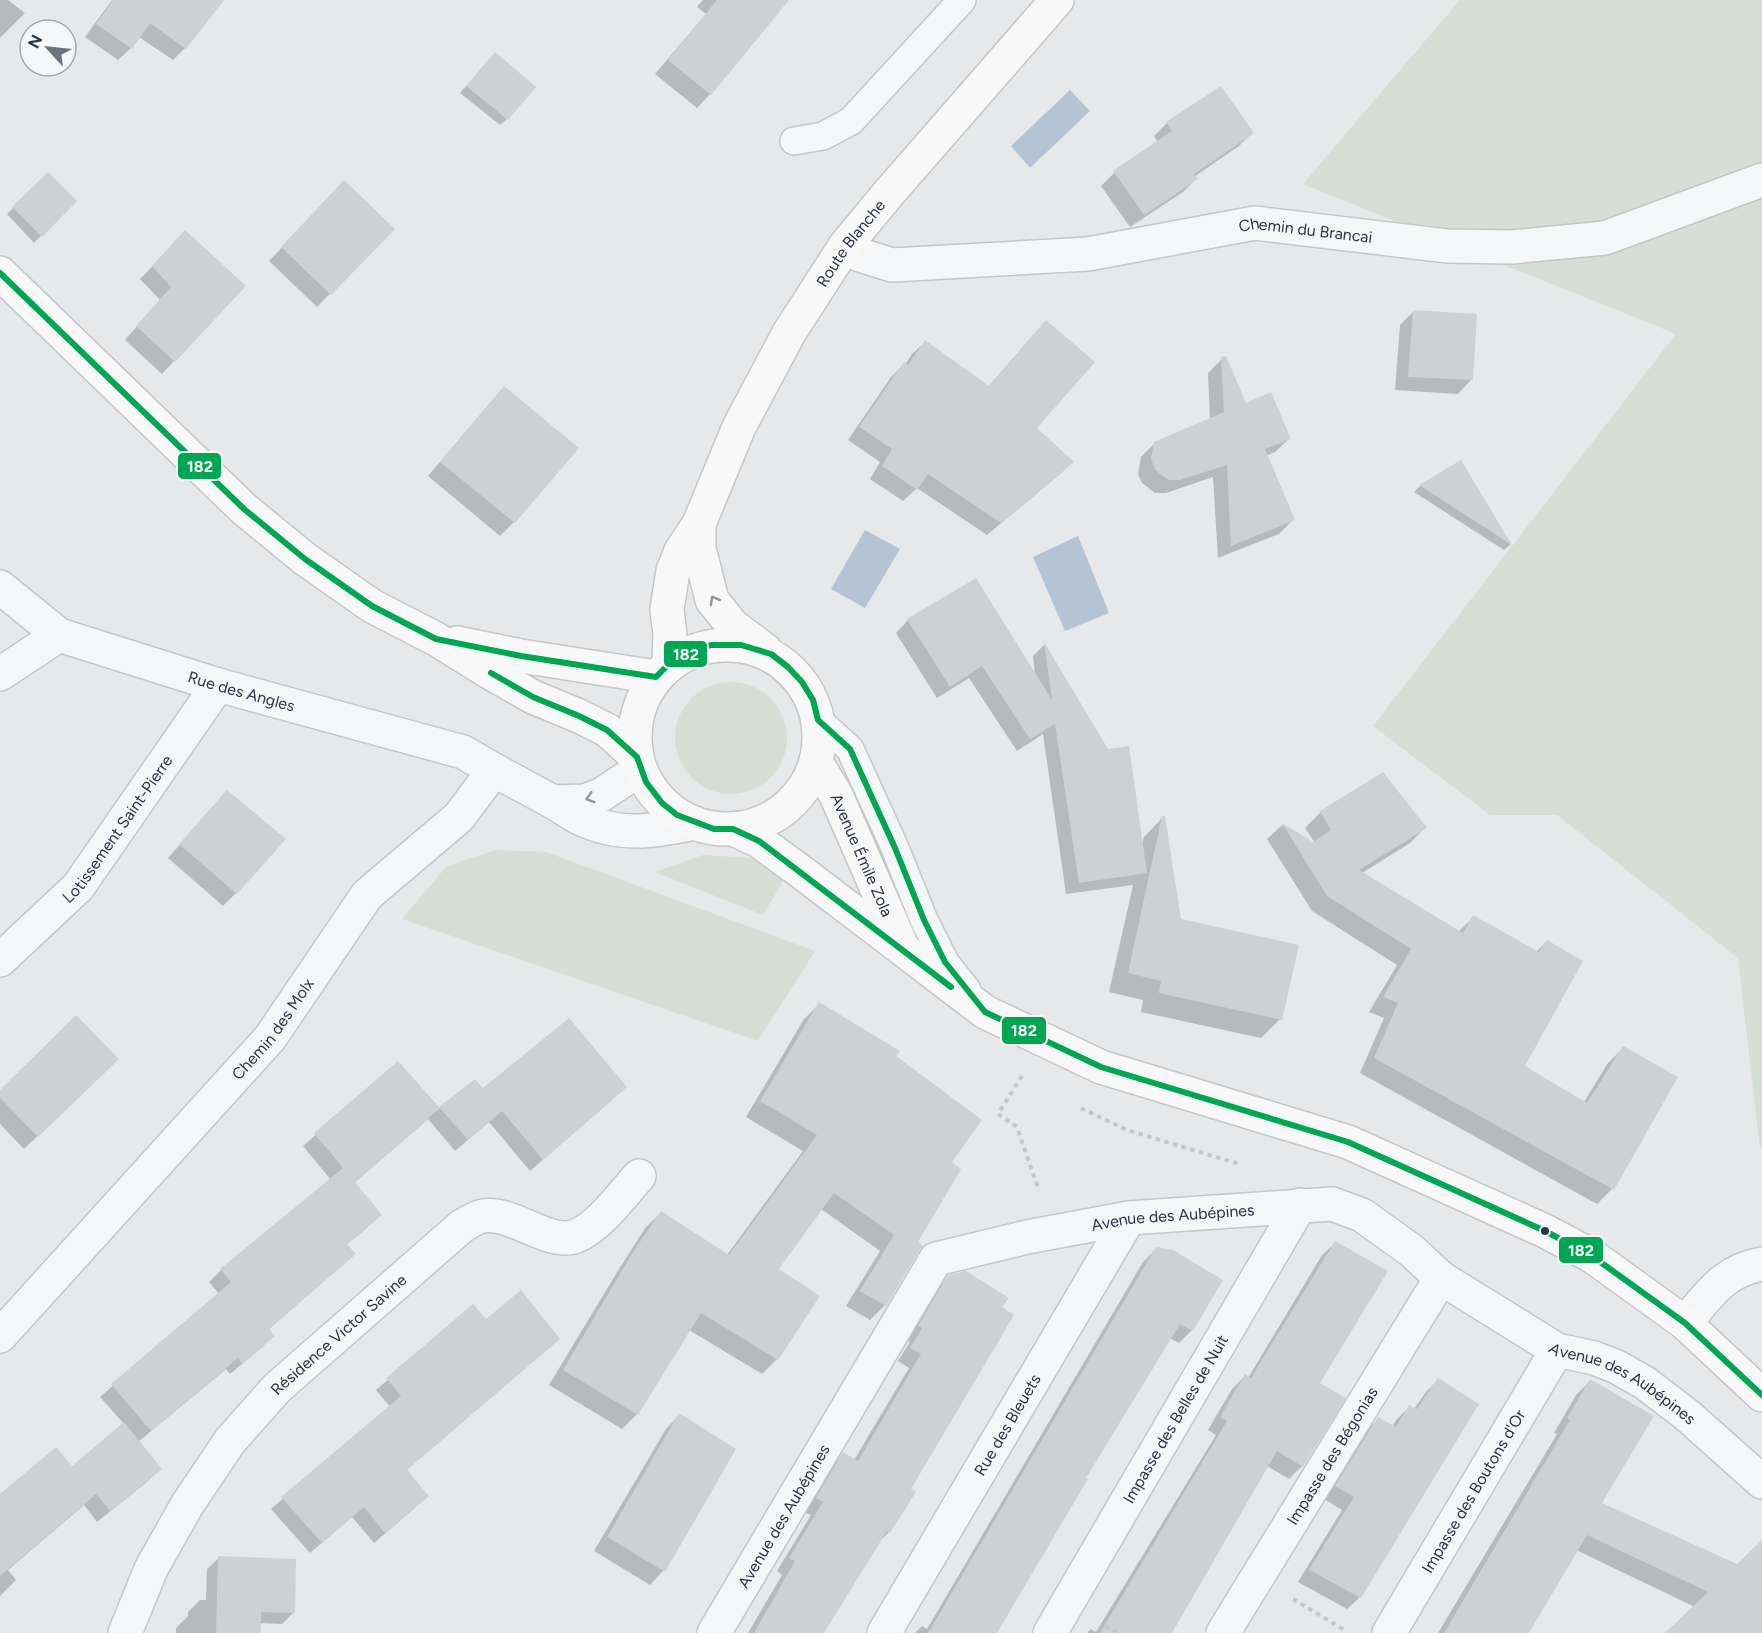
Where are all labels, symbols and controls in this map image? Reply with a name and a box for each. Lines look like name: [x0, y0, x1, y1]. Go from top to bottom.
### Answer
north arrow: [18, 18, 78, 78]
text: N: [24, 32, 46, 51]
street label: Route Blanche: [812, 196, 889, 290]
street label: Chemin du Brancai: [1237, 213, 1373, 247]
line badge: 182: [177, 452, 222, 480]
text: 182: [187, 457, 213, 476]
one-way arrow: [710, 596, 721, 606]
line badge: 182: [663, 640, 708, 668]
text: 182: [673, 645, 699, 664]
street label: Rue des Angles: [186, 667, 297, 716]
street label: Lotissement Saint-Pierre: [58, 751, 177, 907]
one-way arrow: [585, 791, 596, 803]
street label: Avenue Émile Zola: [827, 791, 897, 920]
street label: Chemin des Molx: [228, 974, 318, 1084]
line badge: 182: [1001, 1016, 1047, 1045]
text: 182: [1011, 1021, 1037, 1040]
street label: Avenue des Aubépines: [1090, 1200, 1255, 1235]
unlabelled marker: [1539, 1225, 1551, 1237]
line badge: 182: [1558, 1236, 1604, 1264]
text: 182: [1568, 1241, 1594, 1260]
street label: Résidence Victor Savine: [267, 1270, 411, 1399]
street label: Impasse des Belles de Nuit: [1119, 1332, 1232, 1507]
street label: Avenue des Aubépines: [1545, 1338, 1700, 1428]
street label: Rue des Bleuets: [970, 1371, 1045, 1479]
street label: Impasse des Bégonias: [1283, 1384, 1382, 1528]
street label: Impasse des Boutons d'Or: [1418, 1406, 1530, 1577]
street label: Avenue des Aubépines: [734, 1441, 834, 1592]

